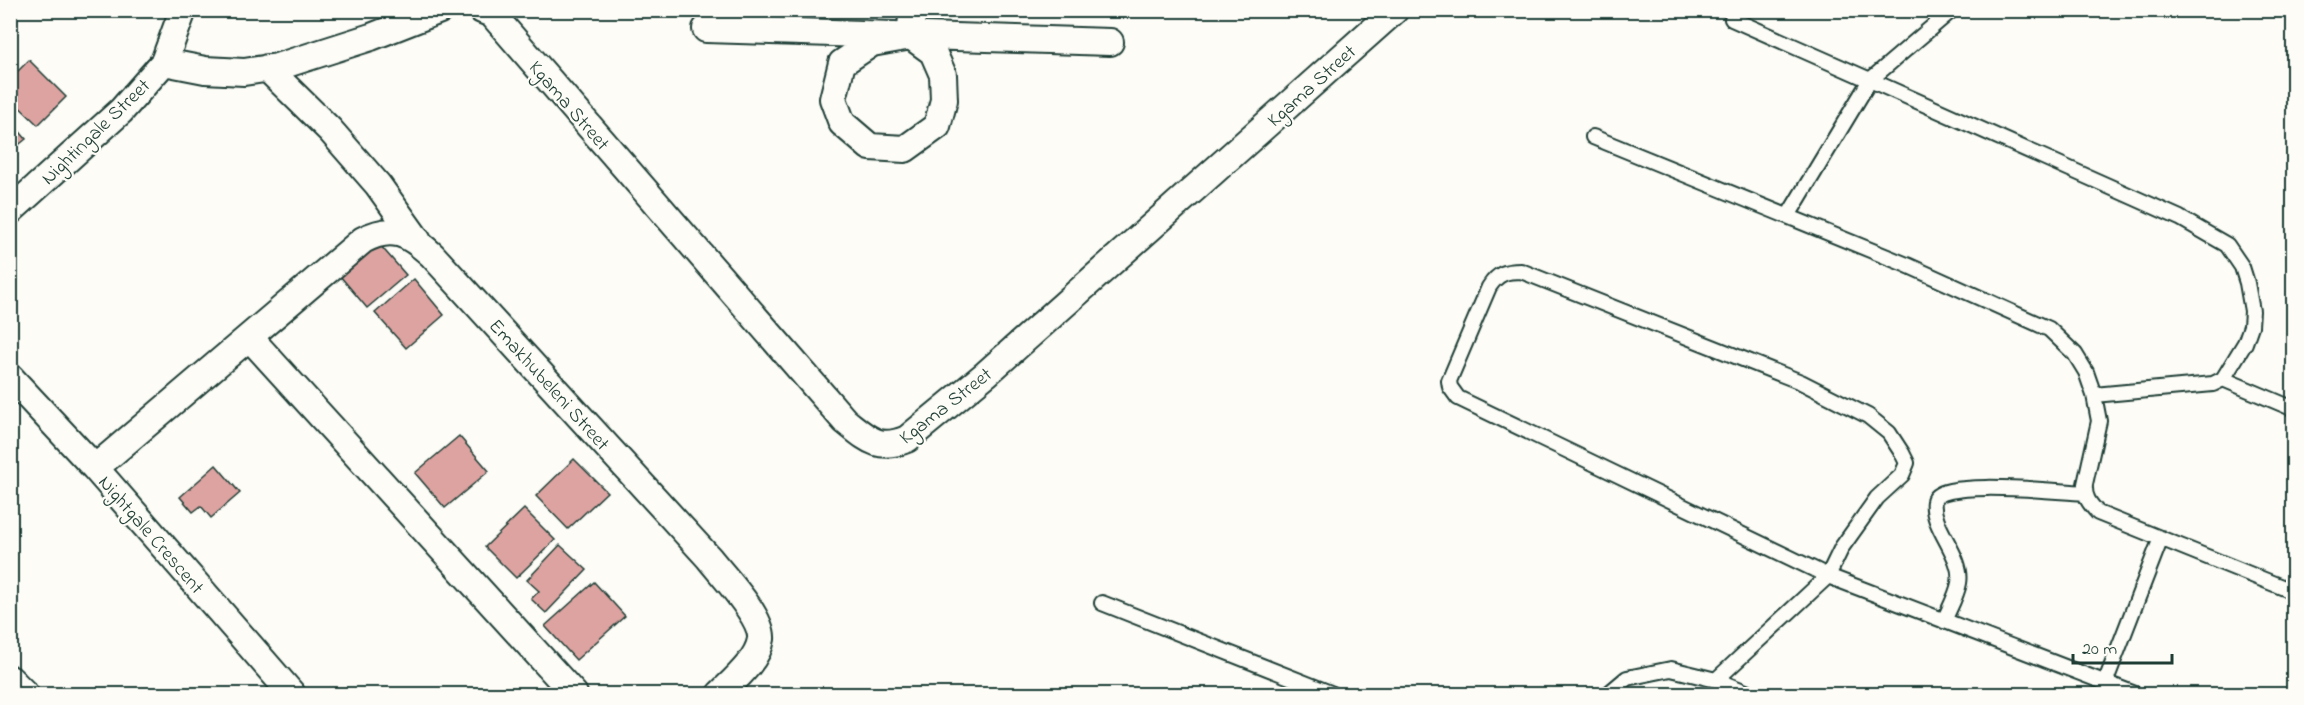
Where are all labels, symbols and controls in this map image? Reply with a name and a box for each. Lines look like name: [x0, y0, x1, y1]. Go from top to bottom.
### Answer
street label: Kgama Street: [1262, 39, 1365, 136]
street label: Kgama Street: [520, 55, 616, 159]
street label: Nightingale Street: [35, 73, 159, 193]
street label: Emakhubeleni Street: [481, 313, 616, 458]
street label: Kgama Street: [894, 361, 1000, 453]
street label: Nightgale Crescent: [89, 470, 210, 602]
scale bar: [2073, 627, 2172, 665]
text: 20 m: [2082, 637, 2117, 663]

